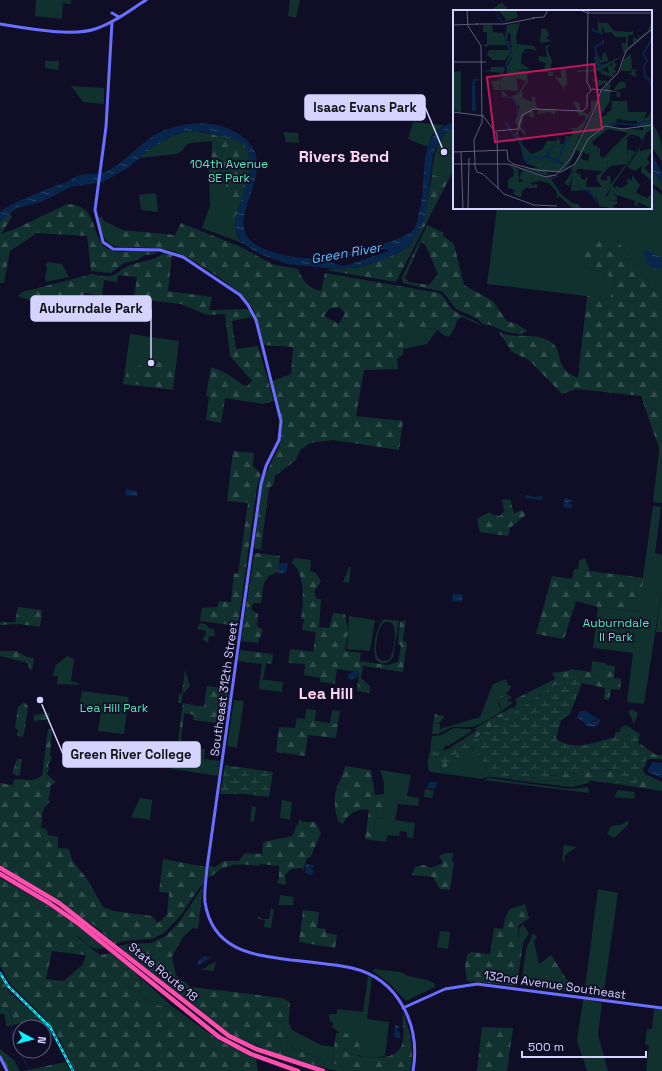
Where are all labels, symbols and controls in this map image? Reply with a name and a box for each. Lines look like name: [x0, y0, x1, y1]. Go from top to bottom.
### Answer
inset map: [453, 10, 652, 209]
callout: Isaac Evans Park: [305, 95, 425, 120]
text: Isaac Evans Park: [313, 99, 417, 116]
district label: Rivers Bend: [299, 146, 389, 167]
park label: 104th Avenue SE Park: [190, 156, 268, 186]
water label: Green River: [310, 238, 384, 268]
callout: Auburndale Park: [31, 296, 151, 321]
text: Auburndale Park: [39, 300, 143, 317]
park label: Auburndale II Park: [583, 615, 649, 645]
street label: Southeast 312th Street: [207, 621, 241, 757]
district label: Lea Hill: [299, 683, 353, 704]
park label: Lea Hill Park: [80, 700, 149, 716]
callout: Green River College: [63, 742, 200, 767]
text: Green River College: [71, 746, 191, 763]
street label: State Route 18: [125, 939, 201, 1005]
street label: 132nd Avenue Southeast: [483, 967, 627, 1003]
north arrow: [12, 1019, 52, 1059]
scale bar: [522, 1033, 646, 1059]
text: N: [35, 1036, 49, 1045]
text: 500 m: [528, 1039, 564, 1055]

